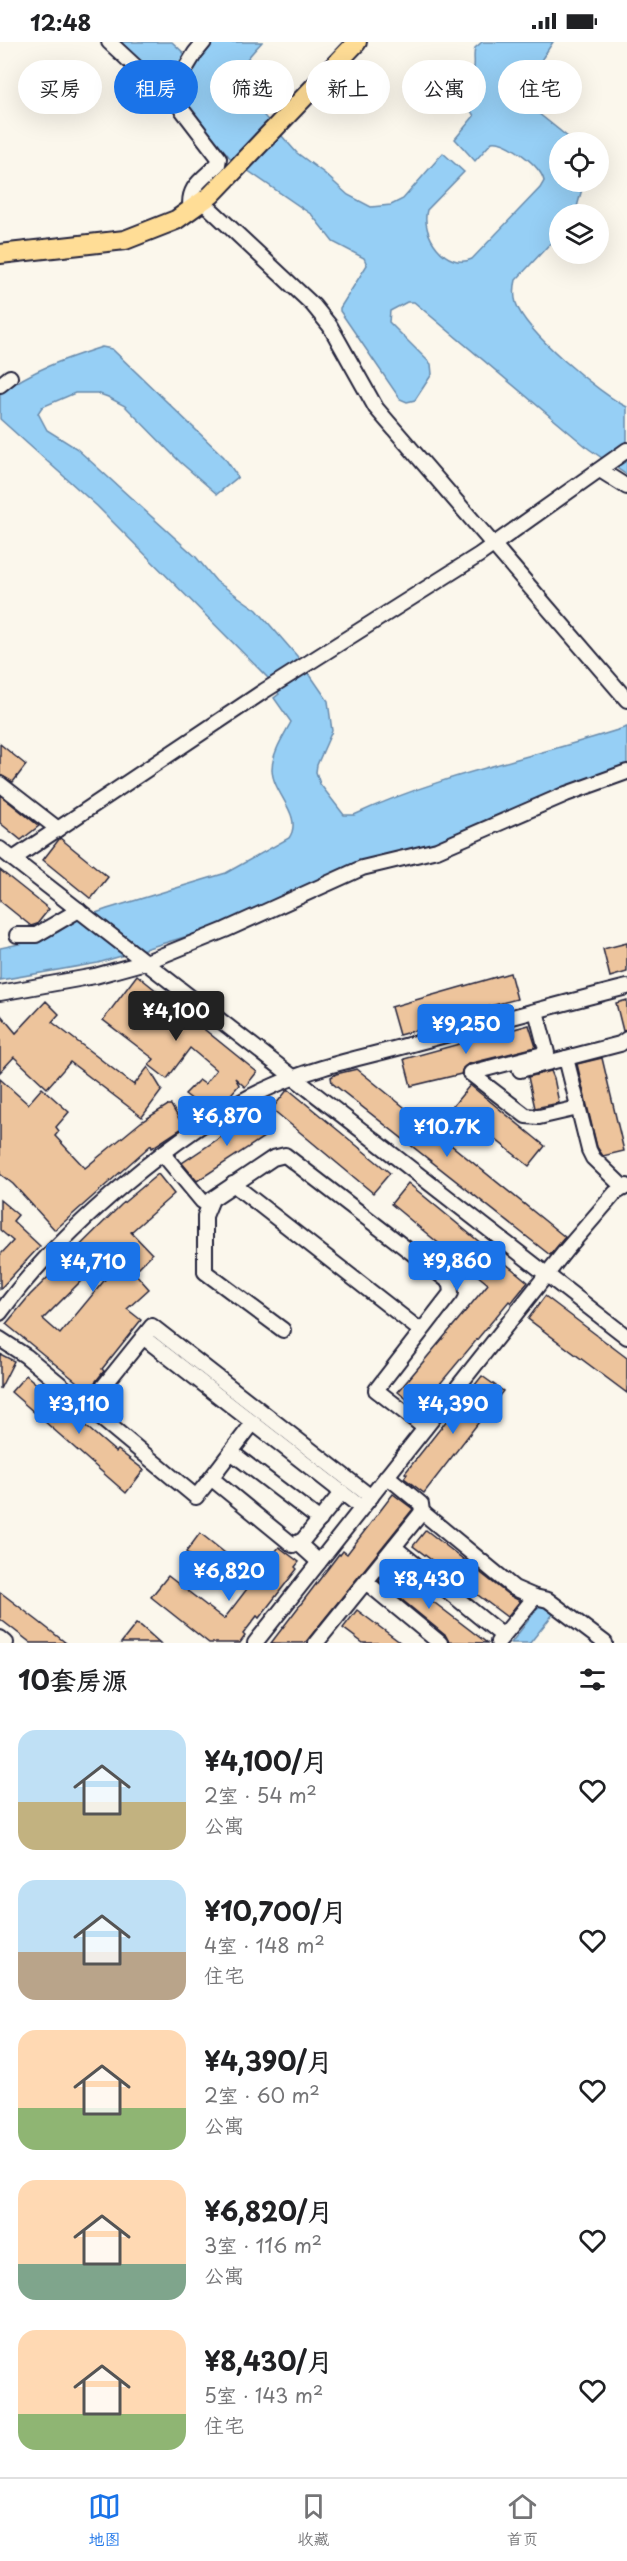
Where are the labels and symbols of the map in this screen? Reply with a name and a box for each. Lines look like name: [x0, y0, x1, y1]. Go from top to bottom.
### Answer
pin: ¥4,100: [127, 991, 225, 1042]
pin: ¥9,250: [417, 1004, 515, 1055]
pin: ¥6,870: [178, 1096, 276, 1147]
pin: ¥10.7K: [398, 1107, 496, 1158]
pin: ¥9,860: [408, 1241, 506, 1292]
pin: ¥4,710: [44, 1242, 142, 1293]
pin: ¥3,110: [30, 1384, 128, 1435]
pin: ¥4,390: [404, 1384, 502, 1435]
pin: ¥6,820: [180, 1551, 278, 1602]
pin: ¥8,430: [380, 1559, 478, 1610]

